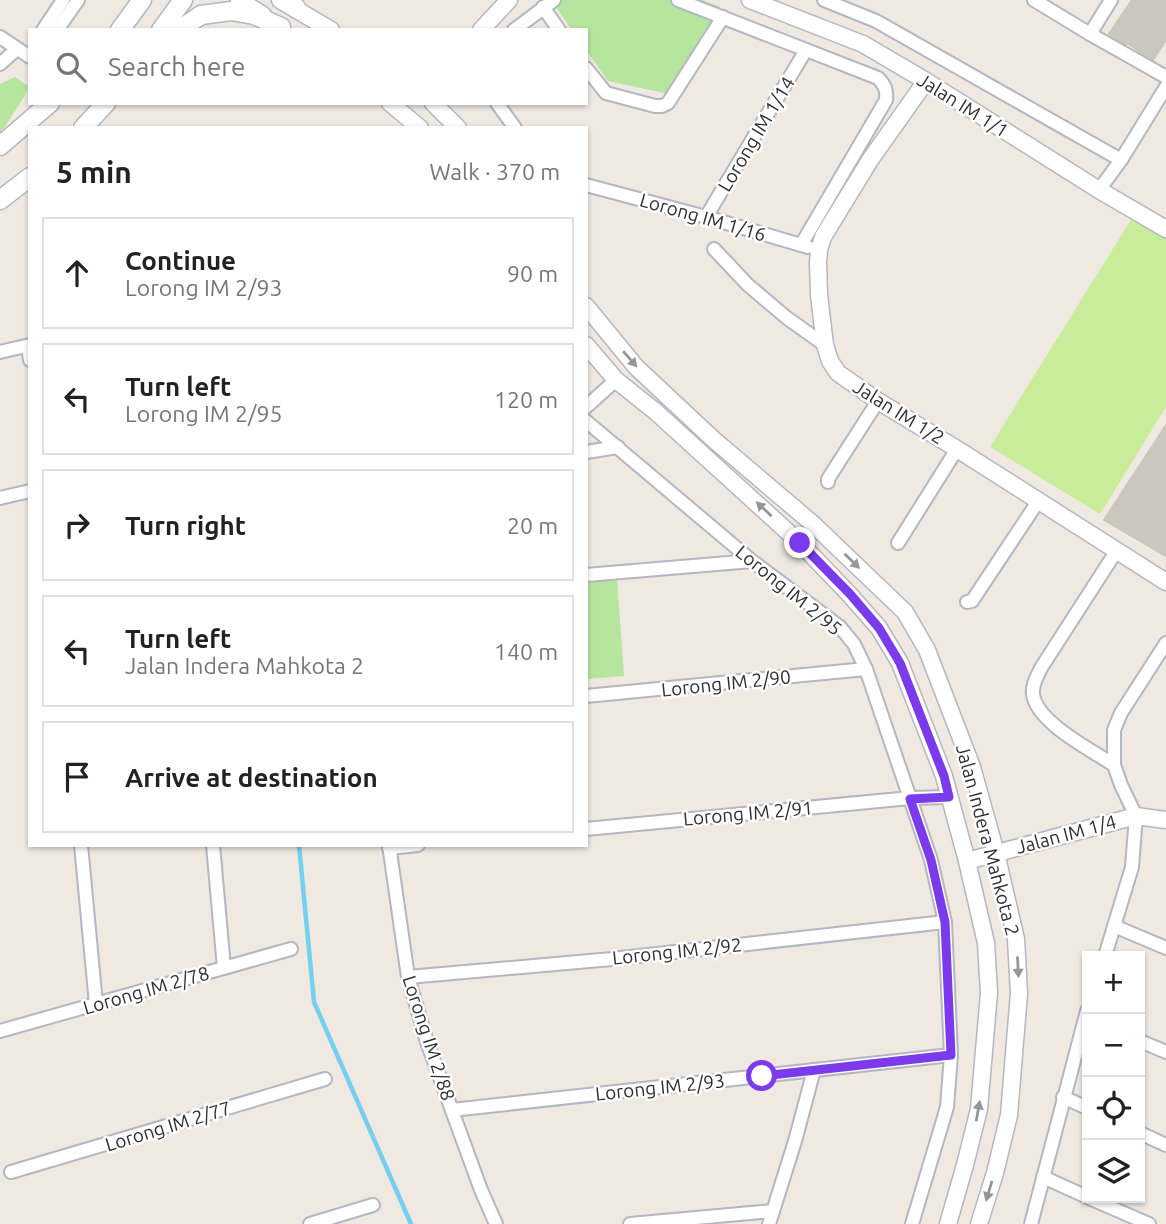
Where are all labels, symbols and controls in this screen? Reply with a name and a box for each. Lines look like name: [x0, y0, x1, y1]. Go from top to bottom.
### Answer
search box: [28, 28, 588, 105]
icon: search: [52, 48, 90, 86]
text: Search here: [108, 52, 245, 81]
street label: Jalan IM 1/1: [913, 68, 1013, 142]
street label: Lorong IM 1/14: [713, 73, 799, 195]
text: 5 min: [56, 155, 132, 189]
text: Walk · 370 m: [429, 159, 560, 184]
street label: Lorong IM 1/16: [637, 188, 769, 246]
text: Continue: [125, 246, 236, 275]
icon: ahead: [58, 254, 96, 292]
text: 90 m: [507, 261, 558, 286]
text: Lorong IM 2/93: [125, 275, 282, 300]
one-way arrow: [622, 350, 637, 368]
text: Turn left: [125, 372, 231, 401]
street label: Jalan IM 1/2: [849, 375, 949, 449]
icon: left: [58, 380, 96, 418]
text: 120 m: [494, 387, 558, 412]
text: Lorong IM 2/95: [125, 401, 282, 426]
one-way arrow: [756, 501, 773, 517]
icon: right: [58, 506, 96, 544]
text: Turn right: [125, 511, 246, 540]
text: 20 m: [507, 513, 558, 538]
route end: [784, 527, 815, 558]
street label: Lorong IM 2/95: [732, 541, 846, 639]
one-way arrow: [843, 553, 860, 569]
text: Turn left: [125, 624, 231, 653]
icon: left: [58, 632, 96, 670]
text: 140 m: [494, 639, 558, 664]
text: Jalan Indera Mahkota 2: [125, 653, 364, 678]
street label: Lorong IM 2/90: [660, 665, 792, 701]
street label: Jalan Indera Mahkota 2: [952, 742, 1024, 938]
icon: arrive: [58, 758, 96, 796]
text: Arrive at destination: [125, 763, 378, 792]
street label: Lorong IM 2/91: [682, 796, 814, 830]
street label: Jalan IM 1/4: [1013, 810, 1119, 858]
street label: Lorong IM 2/92: [611, 933, 743, 969]
map controls: [1082, 951, 1145, 1203]
button: +: [1082, 951, 1145, 1014]
one-way arrow: [1012, 956, 1023, 978]
street label: Lorong IM 2/78: [80, 961, 212, 1019]
street label: Lorong IM 2/88: [398, 973, 460, 1103]
button: −: [1082, 1014, 1145, 1077]
route start: [746, 1060, 777, 1091]
street label: Lorong IM 2/93: [594, 1069, 726, 1105]
button: locate: [1082, 1077, 1145, 1140]
street label: Lorong IM 2/77: [103, 1096, 233, 1156]
one-way arrow: [973, 1100, 984, 1122]
button: layers: [1082, 1140, 1145, 1203]
one-way arrow: [984, 1181, 994, 1202]

